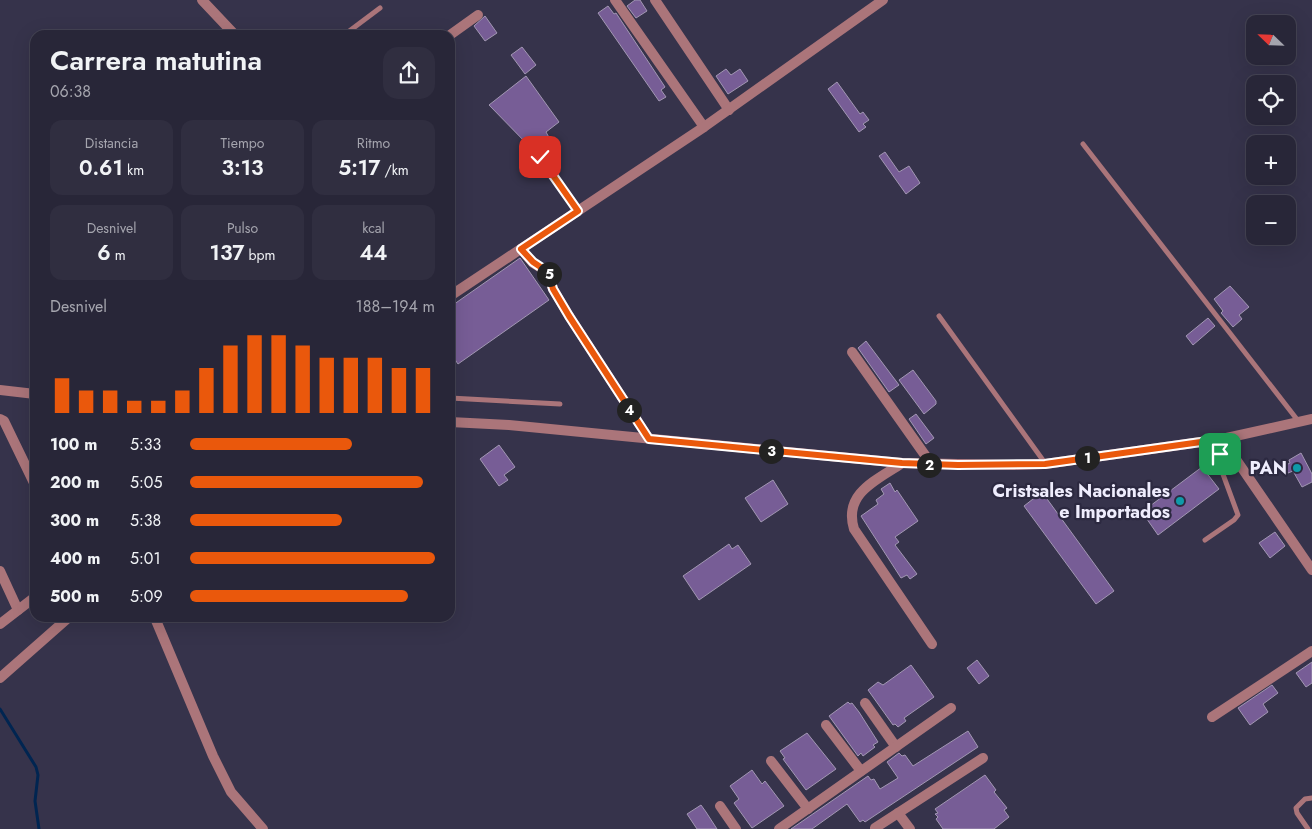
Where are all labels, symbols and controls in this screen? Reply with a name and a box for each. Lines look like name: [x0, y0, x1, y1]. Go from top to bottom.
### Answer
north arrow: [1246, 15, 1296, 65]
map controls: [1246, 15, 1296, 245]
text: Carrera matutina: [50, 40, 262, 81]
button: share: [383, 47, 435, 99]
button: locate: [1246, 75, 1296, 125]
text: 06:38: [50, 80, 91, 103]
text: Distancia: [85, 133, 138, 153]
text: Tiempo: [221, 133, 264, 153]
text: Ritmo: [357, 133, 390, 153]
button: +: [1246, 135, 1296, 185]
pin: [519, 136, 561, 178]
icon: check: [526, 143, 554, 171]
text: 0.61: [79, 153, 123, 183]
text: 3:13: [222, 153, 264, 183]
text: 5:17: [338, 153, 380, 183]
text: km: [123, 160, 144, 180]
text: /km: [380, 160, 409, 180]
button: −: [1246, 195, 1296, 245]
text: Desnivel: [87, 218, 136, 238]
text: Pulso: [227, 218, 258, 238]
text: kcal: [362, 218, 385, 238]
text: 6: [97, 238, 111, 268]
text: 137: [210, 238, 244, 268]
text: 44: [360, 238, 387, 268]
text: m: [111, 245, 126, 265]
text: bpm: [244, 245, 275, 265]
pin: 5: [536, 262, 562, 286]
text: 5: [545, 264, 554, 284]
text: Desnivel: [50, 295, 107, 318]
text: 188–194 m: [355, 295, 435, 318]
pin: 4: [616, 398, 642, 422]
text: 4: [625, 400, 634, 420]
text: 100 m: [50, 433, 97, 456]
text: 5:33: [130, 433, 161, 456]
pin: [1199, 433, 1241, 475]
pin: 3: [758, 438, 784, 464]
icon: arrive: [1206, 440, 1234, 468]
text: 3: [767, 441, 776, 461]
pin: 1: [1074, 446, 1100, 470]
text: 1: [1084, 448, 1091, 468]
pin: 2: [916, 452, 942, 478]
text: 2: [925, 455, 934, 475]
place label: PAN: [1250, 455, 1287, 481]
marker: PAN: [1291, 462, 1303, 474]
text: 200 m: [50, 471, 100, 494]
text: 5:05: [130, 471, 162, 494]
place label: Cristsales Nacionales e Importados: [992, 478, 1170, 525]
marker: Cristsales Nacionales e Importados: [1174, 495, 1186, 507]
text: 300 m: [50, 509, 99, 532]
text: 5:38: [130, 509, 161, 532]
text: 400 m: [50, 547, 100, 570]
text: 5:01: [130, 547, 161, 570]
text: 500 m: [50, 585, 99, 608]
text: 5:09: [130, 585, 163, 608]

